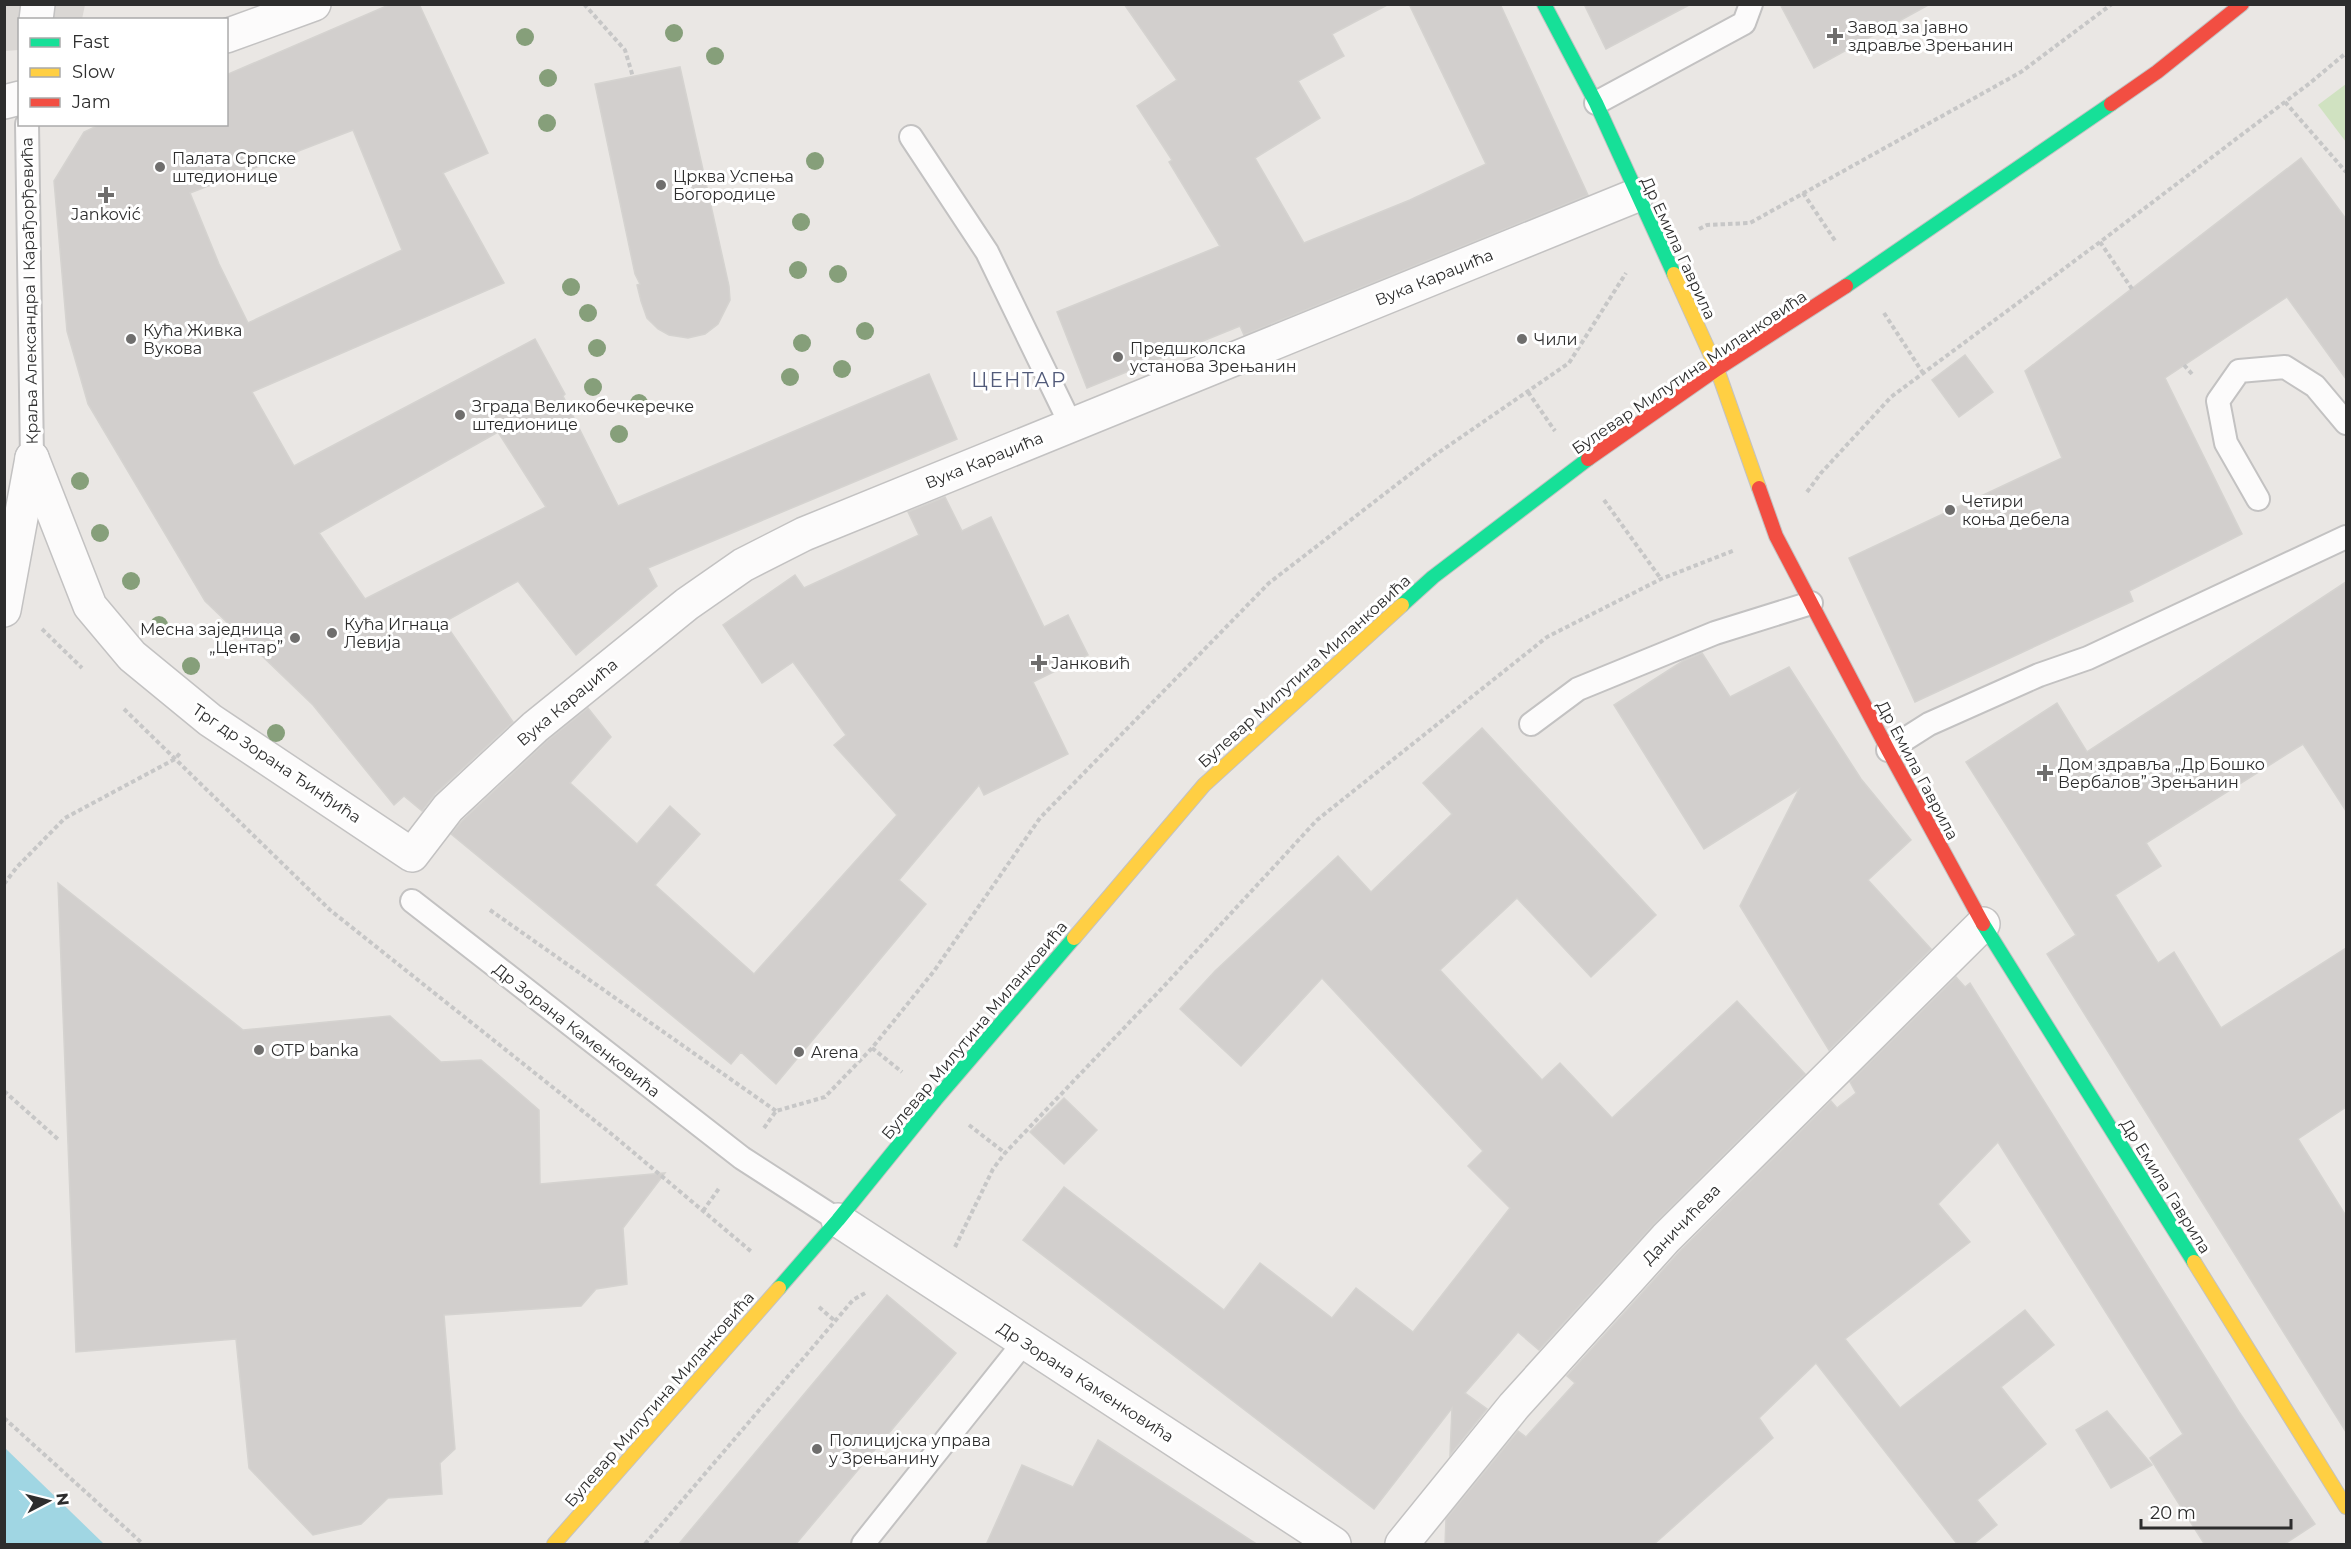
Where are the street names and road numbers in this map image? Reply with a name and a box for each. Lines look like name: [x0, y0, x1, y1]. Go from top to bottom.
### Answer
street label: Краља Александра I Карађорђевића: [17, 137, 42, 445]
street label: Др Емила Гаврила: [1637, 174, 1720, 322]
street label: Вука Караџића: [1372, 245, 1496, 310]
street label: Булевар Милутина Миланковића: [1568, 286, 1810, 458]
street label: Вука Караџића: [922, 428, 1046, 493]
street label: Булевар Милутина Миланковића: [1194, 571, 1414, 772]
street label: Вука Караџића: [513, 655, 621, 750]
street label: Др Емила Гаврила: [1873, 697, 1962, 843]
street label: Трг др Зорана Ђинђића: [189, 700, 365, 827]
street label: Булевар Милутина Миланковића: [877, 917, 1071, 1143]
street label: Др Зорана Каменковића: [490, 959, 664, 1101]
street label: Др Емила Гаврила: [2116, 1116, 2215, 1257]
street label: Даничићева: [1638, 1180, 1724, 1268]
street label: Булевар Милутина Миланковића: [561, 1288, 758, 1511]
street label: Др Зорана Каменковића: [994, 1318, 1177, 1447]

